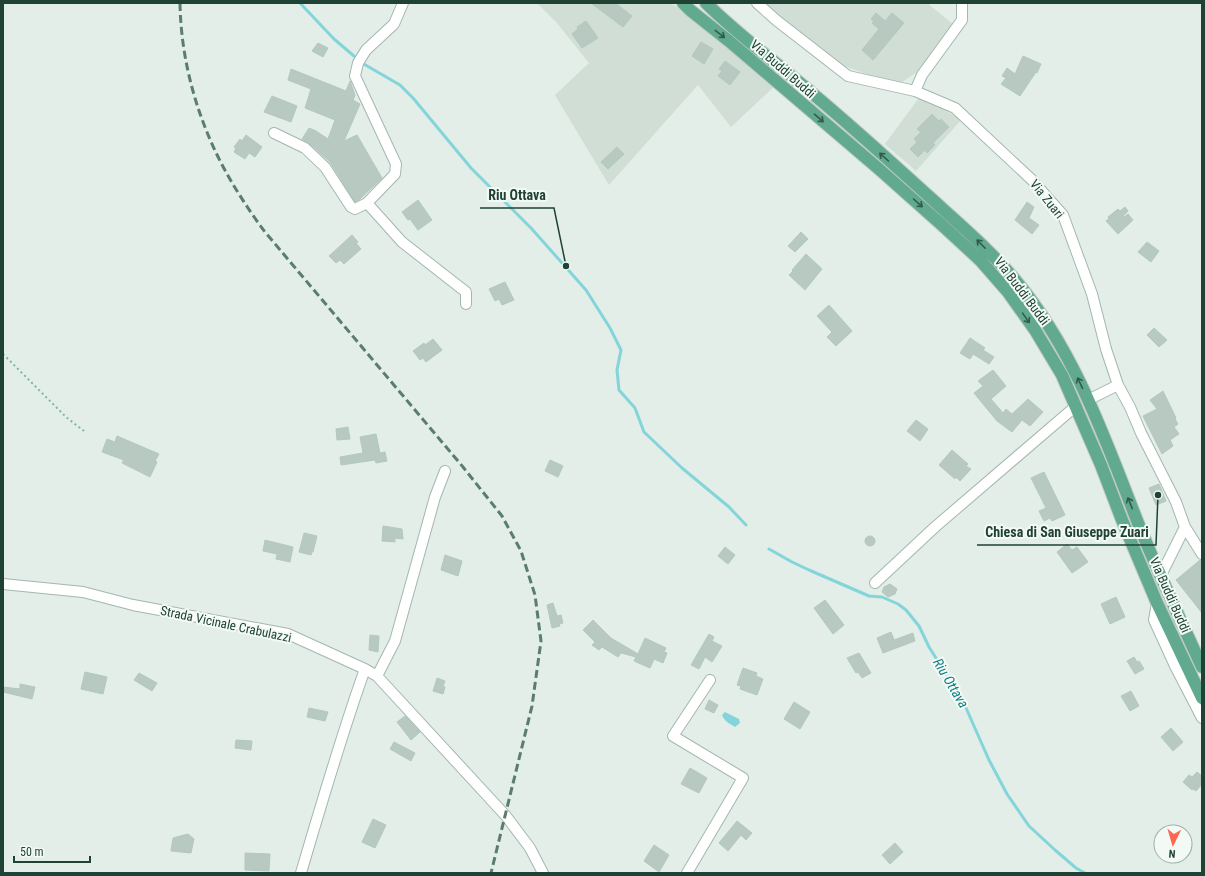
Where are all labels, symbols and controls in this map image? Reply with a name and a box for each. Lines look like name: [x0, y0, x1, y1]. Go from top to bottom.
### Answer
one-way arrow: [715, 30, 726, 38]
street label: Via Buddi Buddi: [748, 37, 818, 101]
one-way arrow: [814, 114, 825, 123]
one-way arrow: [879, 152, 890, 161]
street label: Via Zuari: [1027, 177, 1067, 221]
callout: Riu Ottava: [480, 182, 554, 208]
text: Riu Ottava: [488, 187, 546, 203]
one-way arrow: [912, 199, 923, 208]
one-way arrow: [976, 239, 986, 249]
street label: Via Buddi Buddi: [992, 254, 1052, 328]
one-way arrow: [1022, 312, 1030, 323]
one-way arrow: [1076, 377, 1083, 389]
one-way arrow: [1126, 497, 1134, 509]
callout: Chiesa di San Giuseppe Zuari: [977, 519, 1156, 545]
text: Chiesa di San Giuseppe Zuari: [985, 524, 1149, 540]
street label: Via Buddi Buddi: [1147, 555, 1193, 635]
street label: Strada Vicinale Crabulazzi: [159, 603, 293, 645]
water label: Riu Ottava: [930, 655, 972, 711]
north arrow: [1153, 824, 1193, 864]
scale bar: [14, 838, 90, 864]
text: 50 m: [20, 845, 44, 859]
text: N: [1168, 847, 1176, 860]

